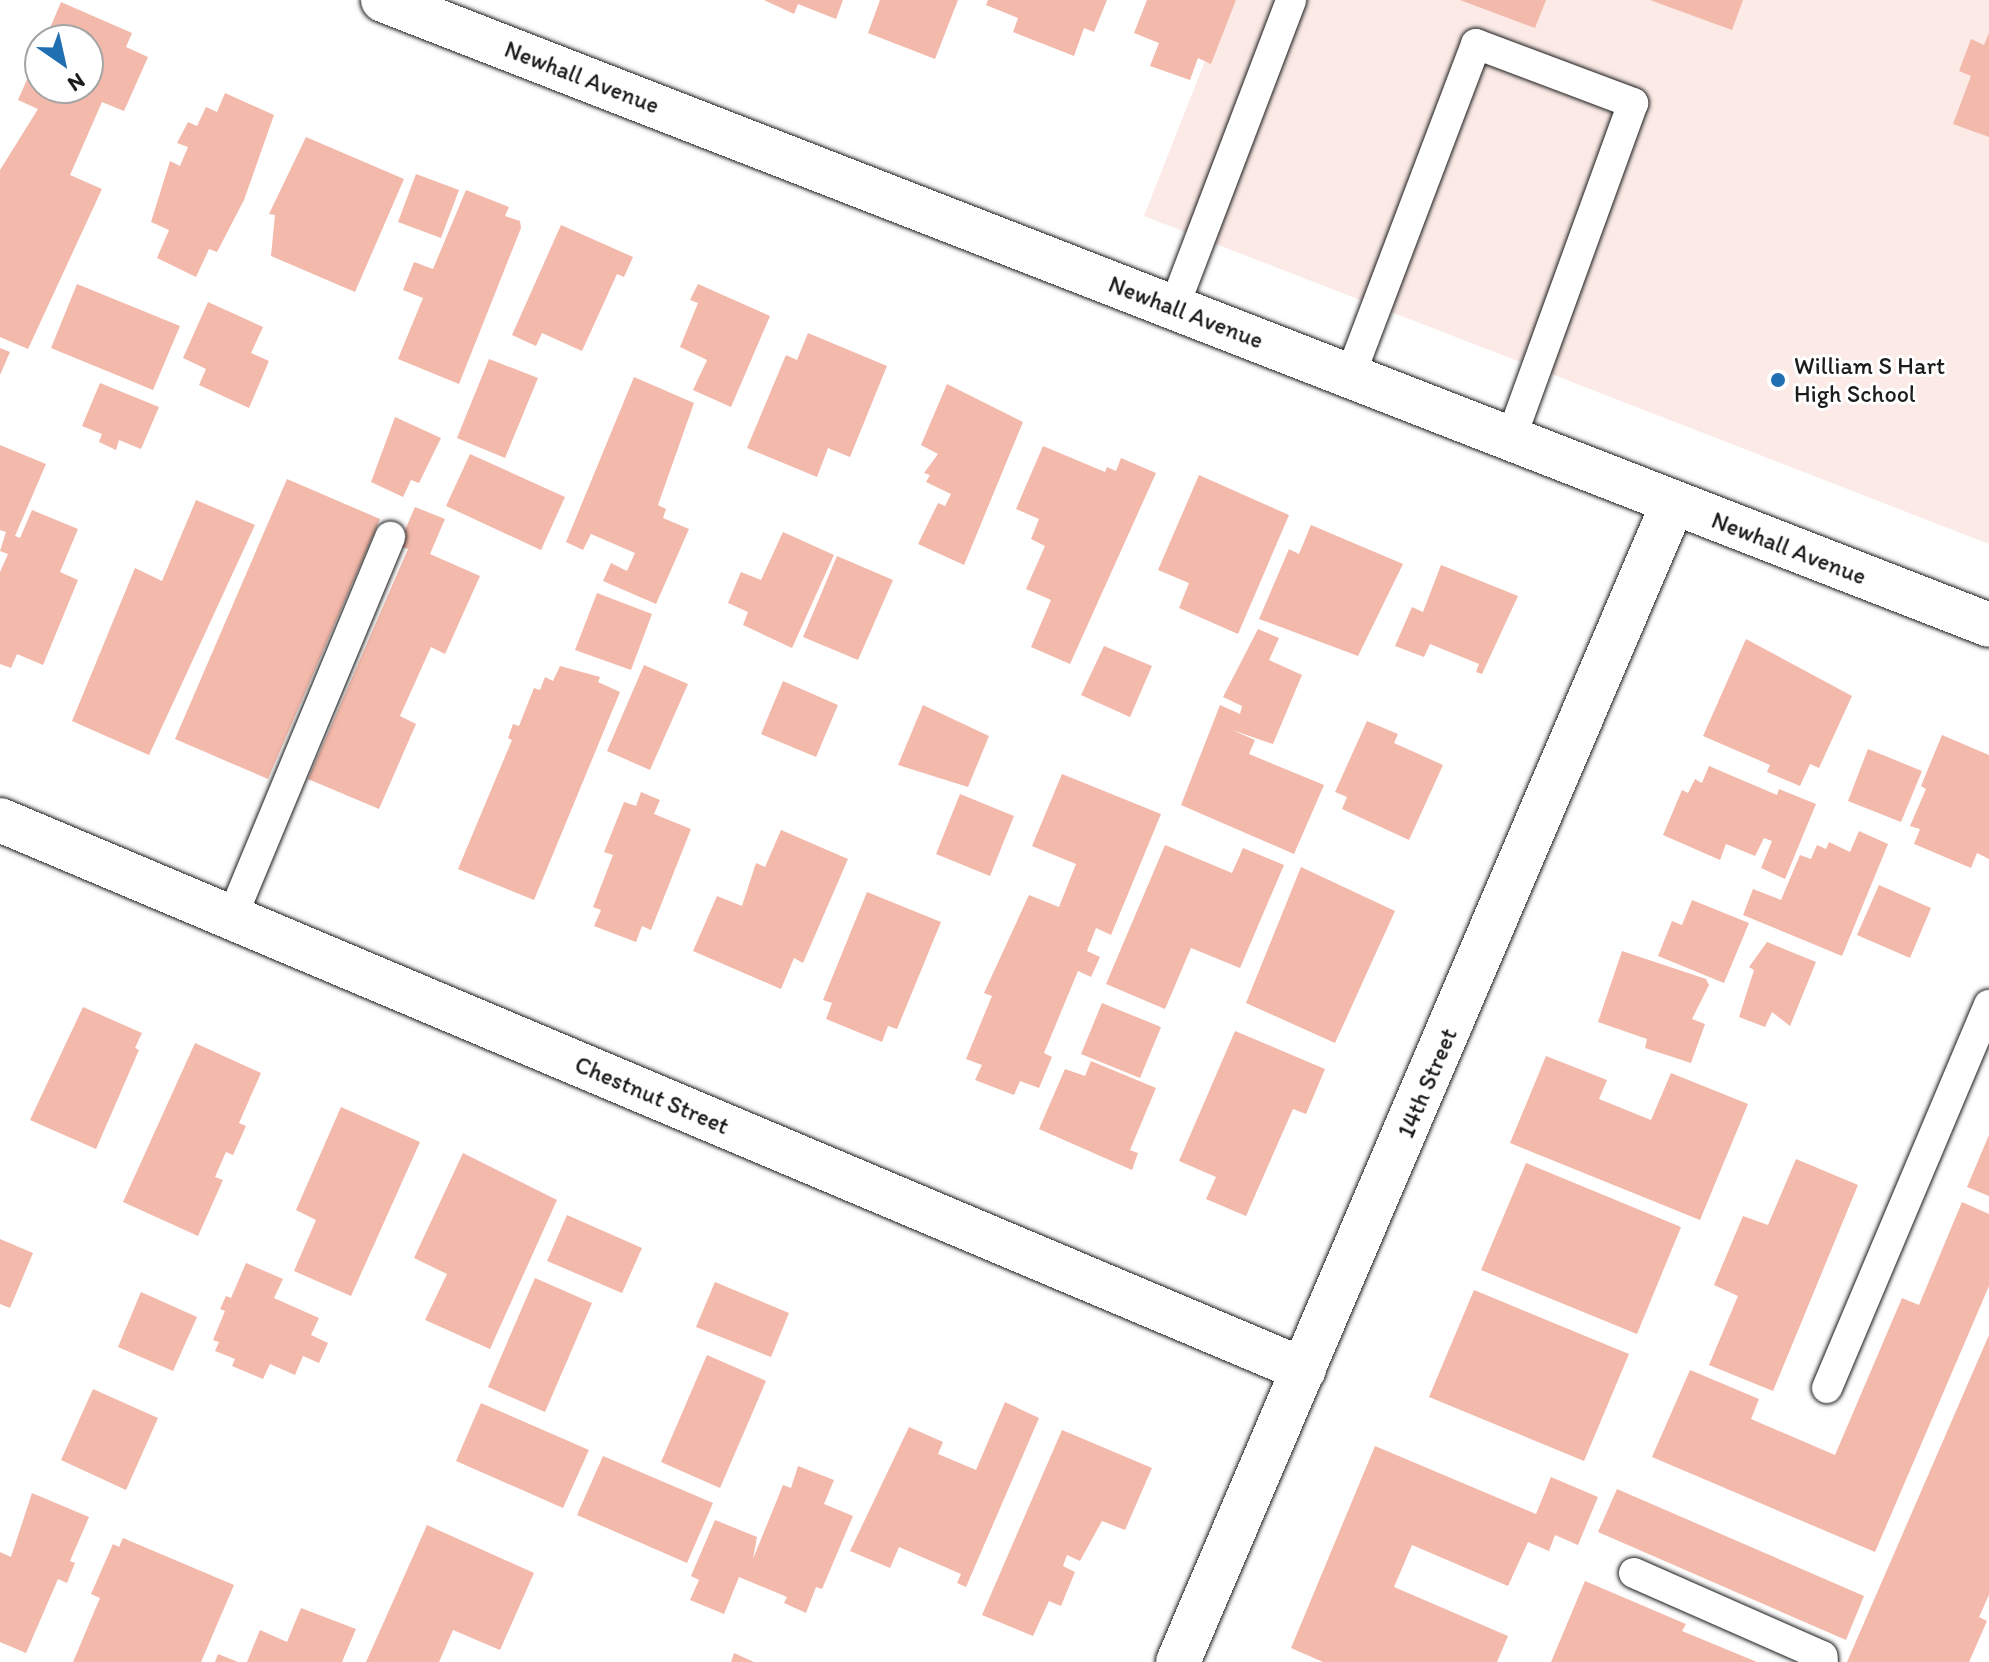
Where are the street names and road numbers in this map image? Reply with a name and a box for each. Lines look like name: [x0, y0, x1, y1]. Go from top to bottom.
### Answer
street label: Newhall Avenue: [501, 35, 663, 119]
street label: Newhall Avenue: [1105, 270, 1267, 354]
street label: Newhall Avenue: [1708, 506, 1870, 590]
street label: 14th Street: [1391, 1024, 1463, 1142]
street label: Chestnut Street: [571, 1050, 733, 1140]

